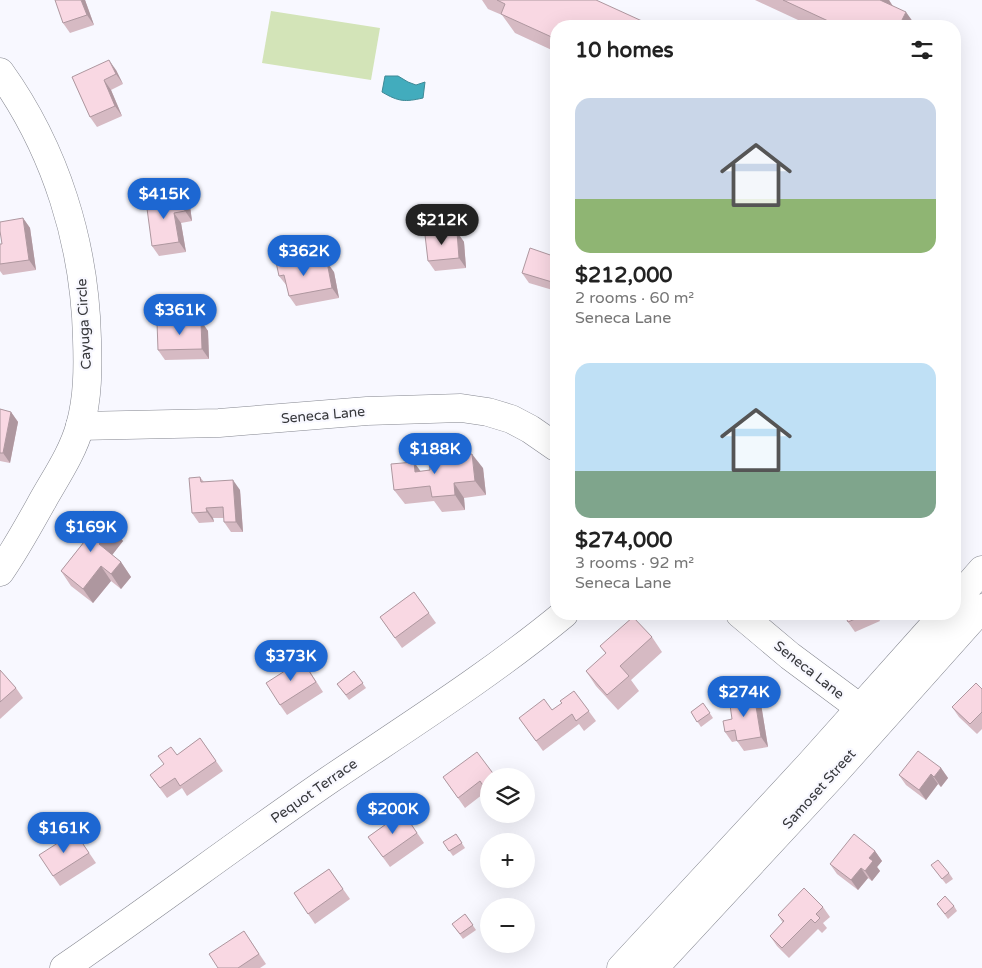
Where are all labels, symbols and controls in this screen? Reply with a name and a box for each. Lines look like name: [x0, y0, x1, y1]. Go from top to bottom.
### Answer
icon: filters: [908, 36, 936, 64]
text: 10 homes: [575, 38, 674, 63]
icon: home: [711, 130, 801, 220]
pin: $415K: [129, 178, 199, 220]
text: $415K: [139, 184, 189, 204]
pin: $212K: [407, 204, 477, 246]
text: $212K: [417, 210, 467, 230]
pin: $362K: [269, 234, 339, 277]
text: $362K: [279, 241, 329, 261]
text: $212,000: [575, 263, 673, 288]
street label: Cayuga Circle: [73, 278, 95, 370]
text: 2 rooms · 60 m²: [575, 288, 694, 308]
pin: $361K: [145, 294, 215, 336]
text: $361K: [155, 300, 205, 320]
text: Seneca Lane: [575, 308, 671, 328]
icon: home: [711, 395, 801, 485]
street label: Seneca Lane: [280, 403, 366, 427]
pin: $188K: [400, 432, 470, 475]
text: $188K: [410, 439, 460, 459]
pin: $169K: [56, 510, 126, 553]
text: $169K: [66, 517, 116, 537]
text: $274,000: [575, 528, 673, 553]
text: 3 rooms · 92 m²: [575, 553, 694, 573]
text: Seneca Lane: [575, 573, 671, 593]
street label: Seneca Lane: [771, 637, 848, 703]
pin: $373K: [256, 640, 326, 682]
text: $373K: [266, 646, 316, 666]
pin: $274K: [709, 676, 779, 718]
text: $274K: [719, 682, 769, 702]
street label: Samoset Street: [779, 745, 860, 832]
street label: Pequot Terrace: [268, 755, 360, 827]
map controls: [480, 768, 535, 953]
button: layers: [480, 768, 535, 823]
pin: $200K: [358, 792, 428, 835]
text: $200K: [368, 799, 418, 819]
pin: $161K: [29, 812, 99, 854]
text: $161K: [39, 818, 89, 838]
button: +: [480, 833, 535, 888]
button: −: [480, 898, 535, 953]

